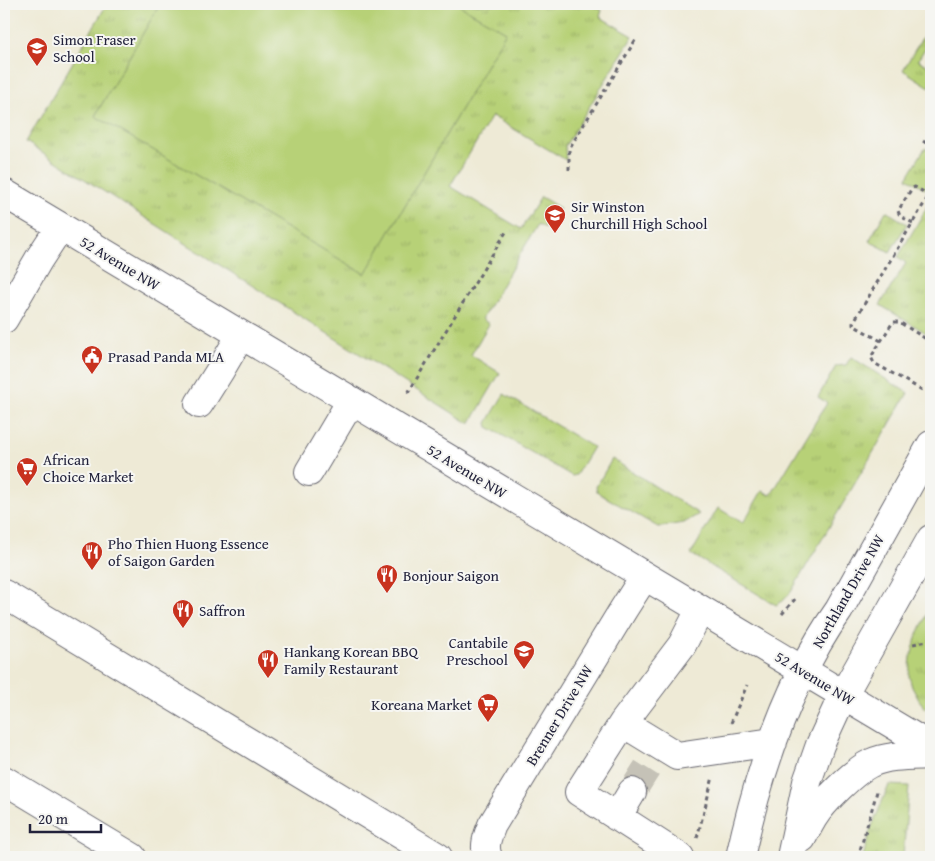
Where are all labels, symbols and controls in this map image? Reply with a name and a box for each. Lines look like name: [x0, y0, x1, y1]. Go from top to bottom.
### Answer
place label: Simon Fraser School: [53, 29, 136, 67]
school or university icon: Simon Fraser School: [25, 36, 49, 67]
place label: Sir Winston Churchill High School: [571, 196, 707, 234]
school or university icon: Sir Winston Churchill High School: [543, 203, 567, 234]
street label: 52 Avenue NW: [76, 231, 164, 295]
public building icon: Prasad Panda MLA: [80, 344, 104, 375]
place label: Prasad Panda MLA: [108, 346, 224, 367]
street label: 52 Avenue NW: [423, 439, 511, 503]
place label: African Choice Market: [43, 449, 134, 487]
supermarket icon: African Choice Market: [15, 456, 39, 487]
street label: Northland Drive NW: [807, 530, 889, 652]
place label: Pho Thien Huong Essence of Saigon Garden: [108, 533, 269, 571]
restaurant icon: Pho Thien Huong Essence of Saigon Garden: [80, 540, 104, 571]
restaurant icon: Bonjour Saigon: [375, 563, 399, 594]
place label: Bonjour Saigon: [403, 565, 500, 586]
restaurant icon: Saffron: [171, 598, 195, 629]
place label: Saffron: [199, 600, 246, 621]
place label: Cantabile Preschool: [447, 632, 508, 670]
school or university icon: Cantabile Preschool: [512, 639, 536, 670]
place label: Hankang Korean BBQ Family Restaurant: [284, 641, 419, 679]
street label: 52 Avenue NW: [771, 646, 859, 710]
restaurant icon: Hankang Korean BBQ Family Restaurant: [256, 648, 280, 679]
street label: Brenner Drive NW: [521, 660, 598, 769]
supermarket icon: Koreana Market: [476, 692, 500, 723]
place label: Koreana Market: [371, 694, 473, 715]
scale bar: [30, 801, 101, 833]
text: 20 m: [38, 808, 69, 829]

